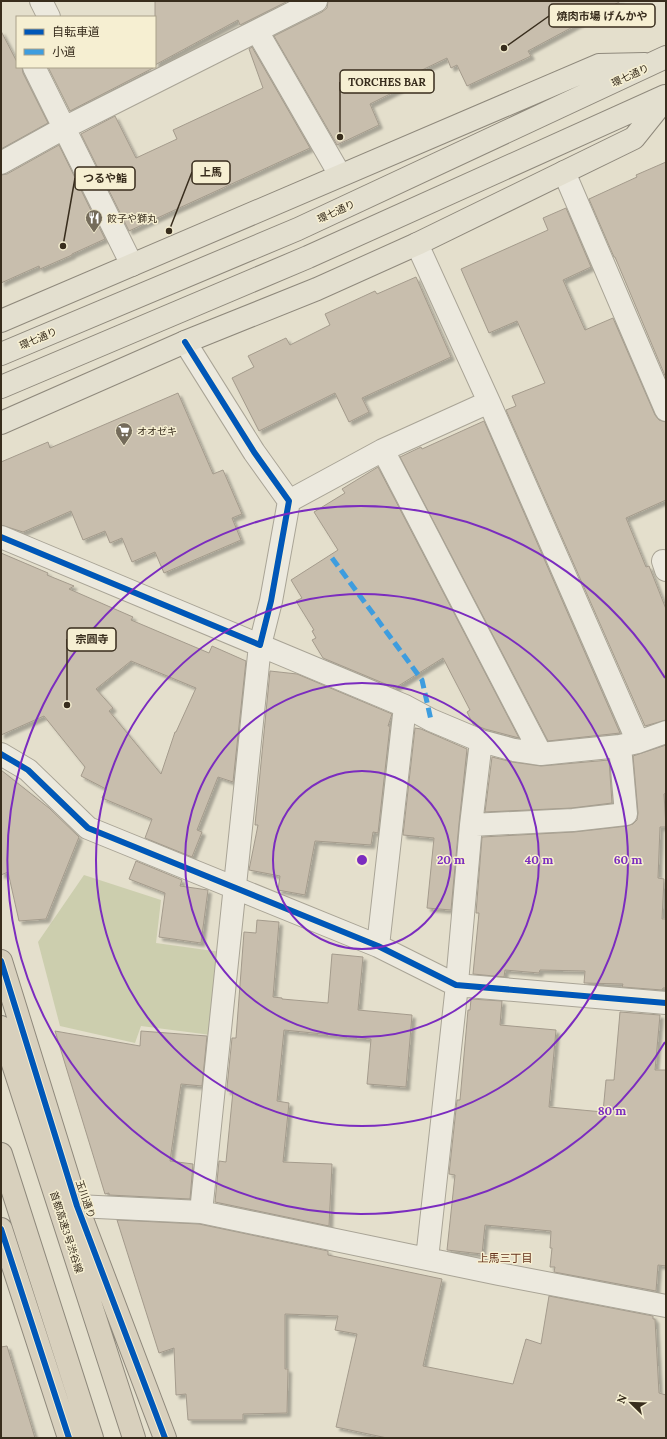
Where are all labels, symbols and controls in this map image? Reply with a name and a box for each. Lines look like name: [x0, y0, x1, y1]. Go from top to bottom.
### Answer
callout: 焼肉市場 げんかや: [549, 4, 655, 27]
text: 焼肉市場 げんかや: [557, 9, 647, 23]
legend: [16, 16, 156, 68]
text: 自転車道: [52, 24, 100, 39]
text: 小道: [52, 44, 76, 59]
street label: 環七通り: [609, 61, 651, 90]
callout: TORCHES BAR: [340, 70, 434, 93]
text: TORCHES BAR: [348, 75, 426, 89]
callout: 上馬: [192, 161, 230, 184]
text: 上馬: [200, 165, 222, 179]
callout: つるや鮨: [75, 167, 135, 190]
text: つるや鮨: [83, 171, 127, 185]
street label: 環七通り: [315, 197, 357, 226]
restaurant icon: 餃子や獅丸: [84, 208, 104, 233]
place label: 餃子や獅丸: [107, 212, 157, 225]
street label: 環七通り: [17, 325, 59, 352]
supermarket icon: オオゼキ: [114, 421, 134, 446]
place label: オオゼキ: [137, 425, 177, 438]
callout: 宗圓寺: [67, 628, 116, 651]
text: 宗圓寺: [76, 632, 109, 646]
text: 20 m: [437, 852, 465, 867]
text: 40 m: [525, 852, 553, 867]
text: 60 m: [614, 852, 642, 867]
centre of rings: [355, 853, 369, 867]
text: 80 m: [598, 1103, 626, 1118]
street label: 玉川通り: [73, 1178, 98, 1220]
street label: 首都高速3号渋谷線: [47, 1189, 86, 1275]
district label: 上馬三丁目: [478, 1251, 533, 1265]
north arrow: [611, 1383, 651, 1423]
text: N: [614, 1392, 630, 1406]

